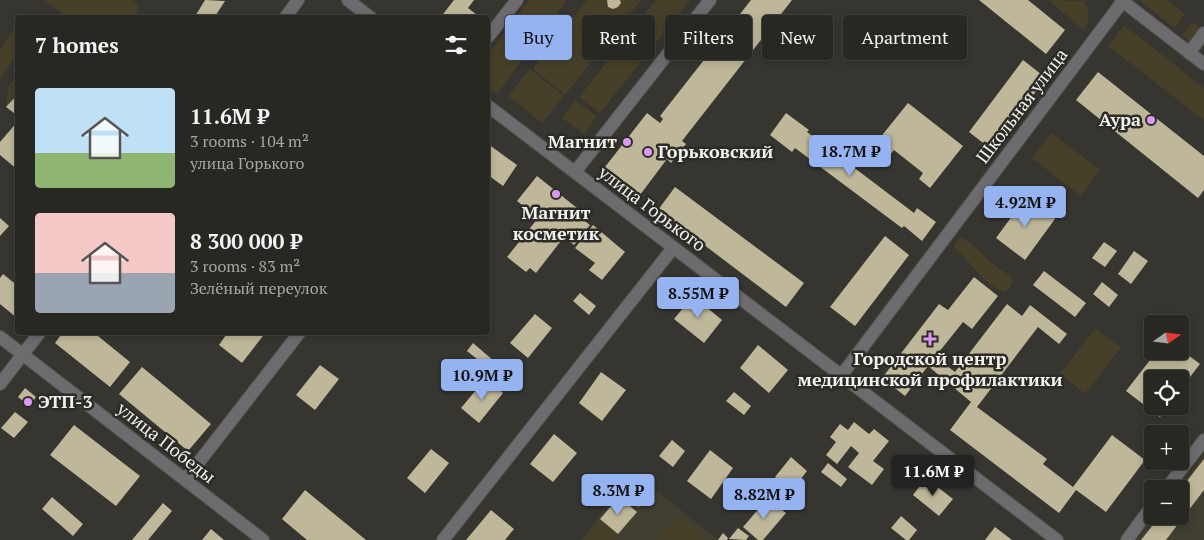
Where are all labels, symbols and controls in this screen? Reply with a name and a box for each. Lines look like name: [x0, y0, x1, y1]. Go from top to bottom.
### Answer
chip: Buy: [505, 15, 572, 60]
chip: Rent: [582, 15, 655, 60]
chip: Filters: [665, 15, 752, 60]
chip: New: [762, 15, 833, 60]
chip: Apartment: [843, 15, 967, 60]
text: 7 homes: [35, 31, 119, 59]
icon: filters: [442, 31, 470, 59]
street label: Школьная улица: [970, 43, 1072, 168]
text: 11.6M ₽: [190, 102, 269, 130]
place label: Аура: [1099, 107, 1141, 131]
icon: home: [75, 108, 135, 168]
marker: Аура: [1145, 114, 1157, 126]
place label: Магнит: [548, 129, 617, 153]
text: 3 rooms · 104 m²: [190, 130, 309, 152]
pin: 18.7M ₽: [804, 134, 896, 177]
marker: Магнит: [621, 136, 633, 148]
place label: Горьковский: [658, 139, 773, 163]
text: 18.7M ₽: [820, 140, 880, 162]
marker: Горьковский: [642, 146, 654, 158]
text: улица Горького: [190, 152, 304, 174]
street label: улица Горького: [593, 159, 711, 257]
pin: 4.92M ₽: [979, 186, 1071, 228]
marker: Магнит косметик: [550, 188, 562, 200]
text: 4.92M ₽: [995, 191, 1055, 213]
place label: Магнит косметик: [513, 200, 599, 245]
text: 8 300 000 ₽: [190, 227, 302, 255]
icon: home: [75, 233, 135, 293]
text: 3 rooms · 83 m²: [190, 255, 300, 277]
pin: 8.55M ₽: [652, 276, 744, 319]
text: Зелёный переулок: [190, 277, 327, 299]
text: 8.55M ₽: [668, 282, 728, 304]
north arrow: [1144, 315, 1189, 360]
map controls: [1144, 315, 1189, 525]
marker: Городской центр медицинской профилактики: [923, 332, 937, 346]
place label: Городской центр медицинской профилактики: [798, 346, 1062, 391]
pin: 10.9M ₽: [436, 358, 528, 401]
text: 10.9M ₽: [452, 364, 512, 386]
button: locate: [1144, 370, 1189, 415]
place label: ЭТП-3: [38, 389, 93, 413]
street label: улица Победы: [112, 395, 221, 488]
marker: ЭТП-3: [22, 396, 34, 408]
button: +: [1144, 425, 1189, 470]
pin: 11.6M ₽: [887, 454, 979, 497]
text: 11.6M ₽: [903, 460, 963, 482]
pin: 8.3M ₽: [577, 474, 659, 516]
pin: 8.82M ₽: [718, 478, 810, 520]
text: 8.3M ₽: [592, 479, 644, 501]
button: −: [1144, 480, 1189, 525]
text: 8.82M ₽: [734, 483, 794, 505]

